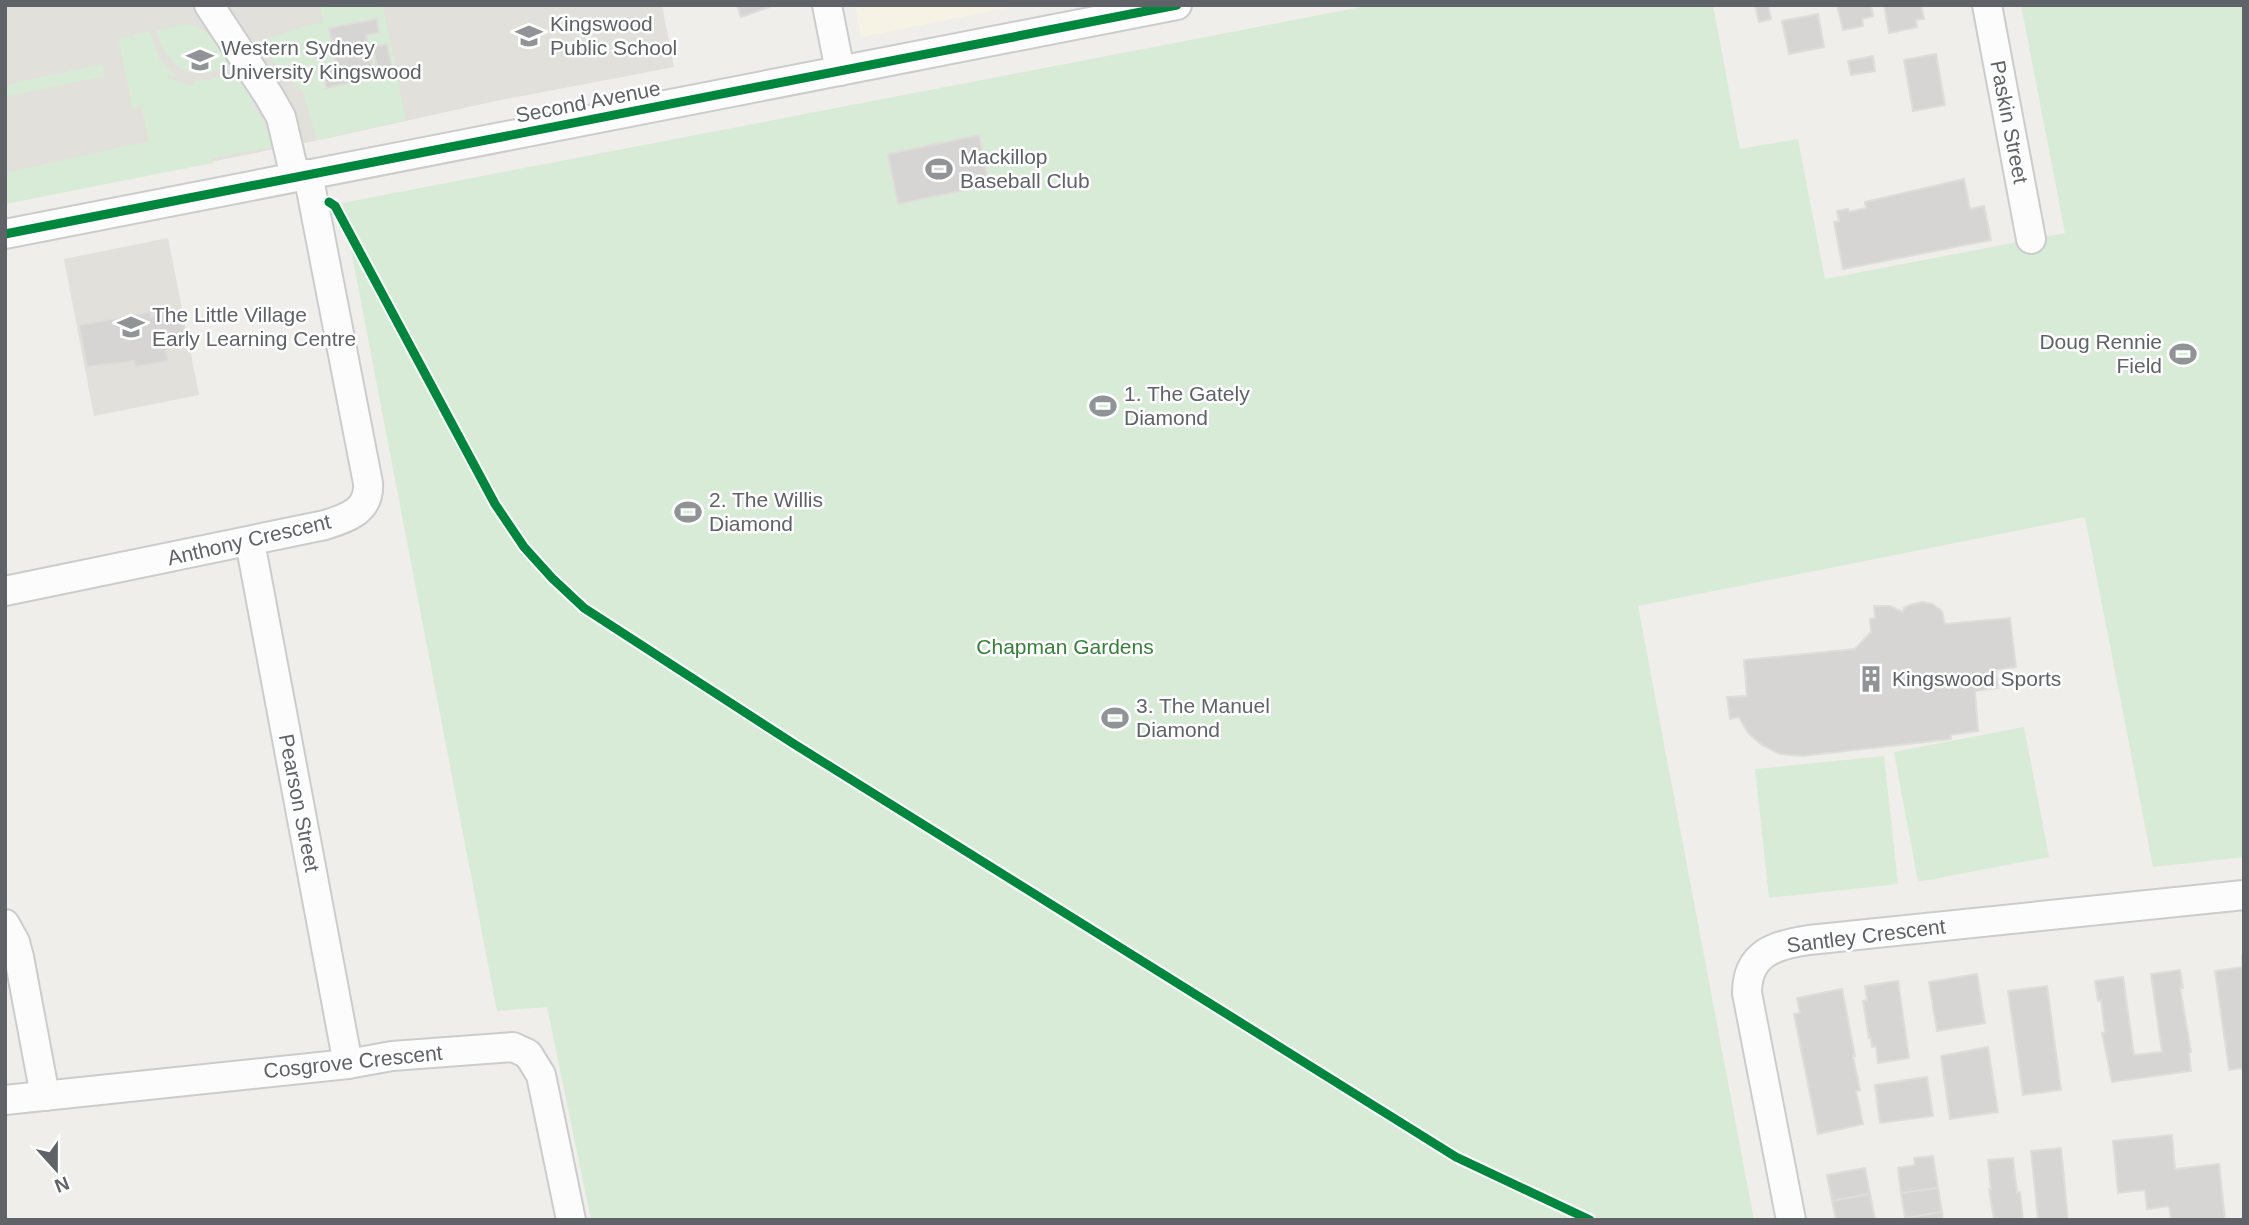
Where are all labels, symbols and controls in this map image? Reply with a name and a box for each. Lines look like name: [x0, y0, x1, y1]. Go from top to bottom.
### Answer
place label: Kingswood Public School: [550, 12, 677, 59]
school or university icon: Kingswood Public School: [514, 21, 544, 51]
place label: Western Sydney University Kingswood: [221, 36, 422, 83]
school or university icon: Western Sydney University Kingswood: [185, 45, 215, 75]
street label: Paskin Street: [1986, 58, 2033, 186]
street label: Second Avenue: [514, 76, 662, 127]
place label: Mackillop Baseball Club: [960, 145, 1090, 192]
sports icon: Mackillop Baseball Club: [924, 154, 954, 184]
place label: The Little Village Early Learning Centre: [152, 303, 356, 350]
school or university icon: The Little Village Early Learning Centre: [116, 312, 146, 342]
place label: Doug Rennie Field: [2039, 330, 2162, 377]
sports icon: Doug Rennie Field: [2168, 339, 2198, 369]
place label: 1. The Gately Diamond: [1124, 382, 1250, 429]
sports icon: 1. The Gately Diamond: [1088, 391, 1118, 421]
place label: 2. The Willis Diamond: [709, 488, 823, 535]
sports icon: 2. The Willis Diamond: [673, 497, 703, 527]
street label: Anthony Crescent: [165, 509, 333, 569]
park label: Chapman Gardens: [976, 635, 1154, 658]
building icon: Kingswood Sports: [1856, 664, 1886, 694]
place label: Kingswood Sports: [1892, 667, 2061, 690]
place label: 3. The Manuel Diamond: [1136, 694, 1270, 741]
sports icon: 3. The Manuel Diamond: [1100, 703, 1130, 733]
street label: Pearson Street: [275, 732, 324, 874]
street label: Santley Crescent: [1785, 914, 1947, 957]
street label: Cosgrove Crescent: [262, 1041, 444, 1082]
north arrow: [21, 1134, 91, 1204]
text: N: [52, 1172, 72, 1197]

